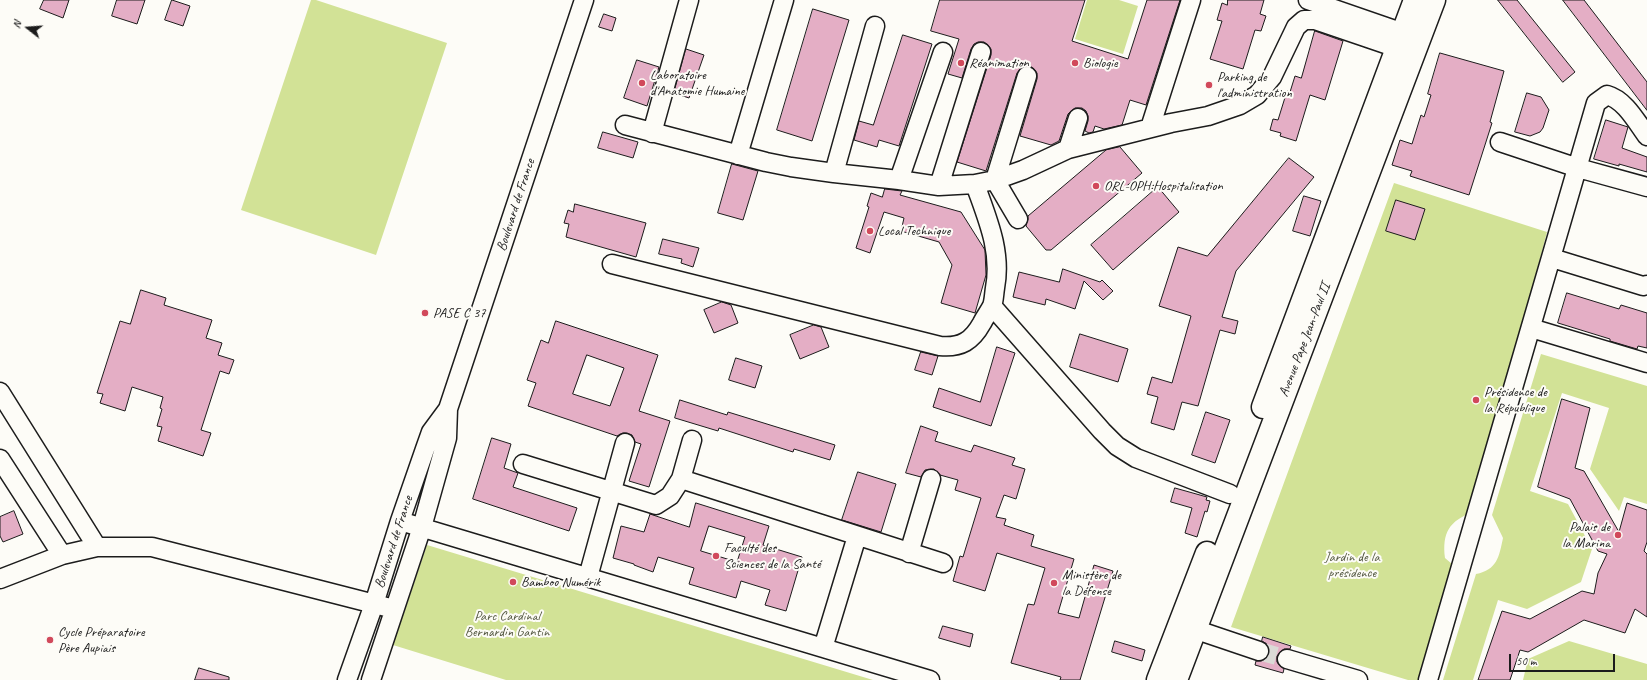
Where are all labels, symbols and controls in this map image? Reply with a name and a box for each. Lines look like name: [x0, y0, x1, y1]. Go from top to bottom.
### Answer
north arrow: [8, 8, 48, 48]
text: N: [9, 19, 24, 30]
place label: Réanimation: [969, 55, 1029, 71]
place label: Biologie: [1083, 55, 1117, 71]
marker: Réanimation: [956, 58, 966, 68]
marker: Biologie: [1070, 58, 1080, 68]
place label: Laboratoire d'Anatomie Humaine: [650, 67, 744, 100]
place label: Parking de l'administration: [1217, 69, 1292, 102]
marker: Laboratoire d'Anatomie Humaine: [637, 78, 647, 88]
marker: Parking de l'administration: [1204, 80, 1214, 90]
street label: Boulevard de France: [493, 157, 539, 253]
place label: ORL-OPH:Hospitalisation: [1104, 178, 1223, 194]
marker: ORL-OPH:Hospitalisation: [1091, 181, 1101, 191]
place label: Local Technique: [878, 223, 950, 239]
marker: Local Technique: [865, 226, 875, 236]
street label: Avenue Pape Jean-Paul II: [1276, 281, 1334, 399]
place label: PASE C 37: [433, 305, 486, 321]
marker: PASE C 37: [420, 308, 430, 318]
place label: Présidence de la République: [1484, 384, 1547, 416]
marker: Présidence de la République: [1471, 395, 1481, 405]
street label: Boulevard de France: [371, 494, 417, 590]
place label: Palais de la Marina: [1562, 519, 1610, 552]
marker: Palais de la Marina: [1613, 530, 1623, 540]
place label: Faculté des Sciences de la Santé: [724, 540, 820, 572]
park label: Jardin de la présidence: [1324, 549, 1380, 582]
marker: Faculté des Sciences de la Santé: [711, 551, 721, 561]
place label: Ministère de la Défense: [1062, 567, 1121, 600]
place label: Bamboo Numérik: [521, 574, 600, 590]
marker: Bamboo Numérik: [508, 577, 518, 587]
marker: Ministère de la Défense: [1049, 578, 1059, 588]
park label: Parc Cardinal Bernardin Gantin: [465, 608, 549, 640]
place label: Cycle Préparatoire Père Aupiais: [58, 624, 145, 656]
marker: Cycle Préparatoire Père Aupiais: [45, 635, 55, 645]
scale bar: [1511, 646, 1617, 672]
text: 50 m: [1516, 653, 1536, 669]

